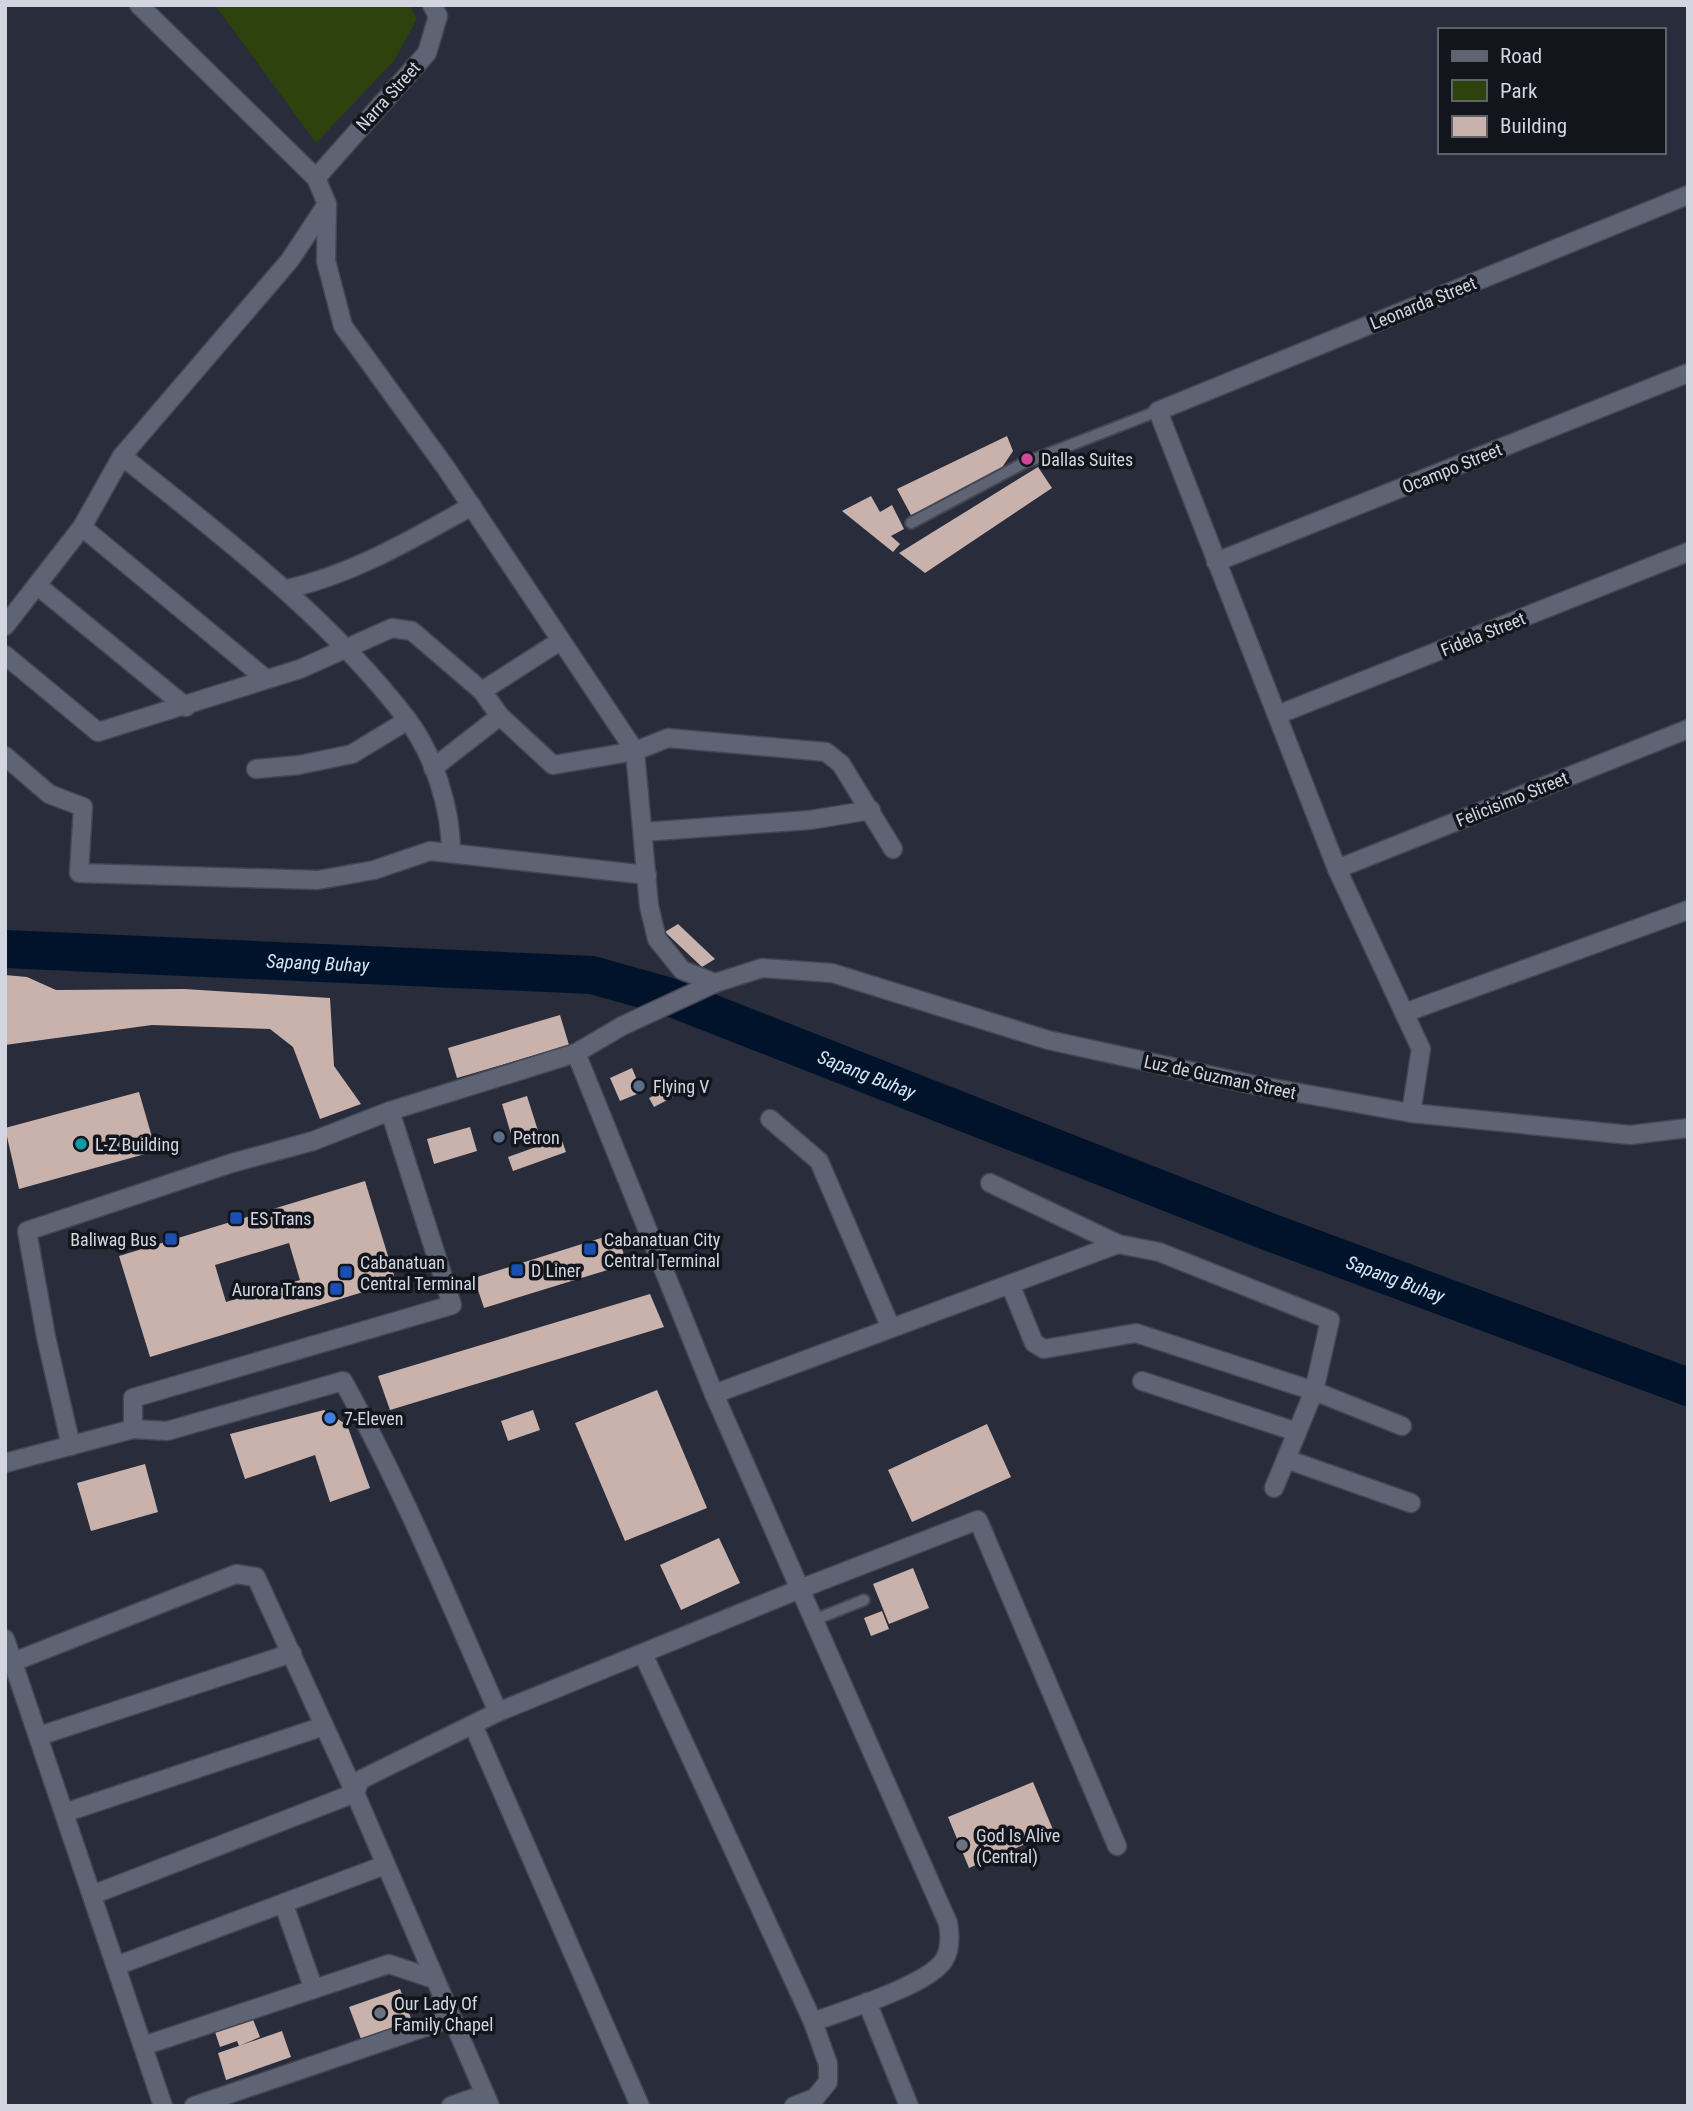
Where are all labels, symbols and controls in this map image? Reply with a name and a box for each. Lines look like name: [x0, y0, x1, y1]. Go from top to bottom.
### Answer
legend: [1438, 28, 1665, 154]
text: Road: [1500, 44, 1542, 68]
street label: Narra Street: [352, 57, 424, 135]
text: Park: [1500, 79, 1538, 103]
text: Building: [1500, 114, 1567, 138]
street label: Leonarda Street: [1367, 272, 1479, 334]
street label: Ocampo Street: [1399, 438, 1505, 498]
place label: Dallas Suites: [1041, 449, 1133, 470]
marker: Dallas Suites: [1019, 451, 1035, 467]
street label: Fidela Street: [1438, 608, 1528, 660]
street label: Felicisimo Street: [1453, 767, 1571, 831]
water label: Sapang Buhay: [266, 949, 371, 977]
water label: Sapang Buhay: [815, 1045, 920, 1104]
street label: Luz de Guzman Street: [1142, 1051, 1298, 1103]
place label: Flying V: [653, 1076, 709, 1097]
marker: Flying V: [631, 1078, 647, 1094]
place label: Petron: [513, 1127, 560, 1148]
marker: Petron: [491, 1129, 507, 1145]
place label: L-Z Building: [95, 1134, 179, 1155]
marker: L-Z Building: [73, 1136, 89, 1152]
place label: ES Trans: [250, 1208, 311, 1229]
marker: ES Trans: [228, 1210, 244, 1226]
place label: Baliwag Bus: [70, 1229, 157, 1250]
place label: Cabanatuan City Central Terminal: [604, 1229, 721, 1271]
marker: Baliwag Bus: [163, 1231, 179, 1247]
marker: Cabanatuan City Central Terminal: [582, 1241, 598, 1257]
water label: Sapang Buhay: [1343, 1250, 1449, 1308]
place label: Cabanatuan Central Terminal: [360, 1252, 476, 1294]
place label: D Liner: [531, 1260, 581, 1281]
marker: D Liner: [509, 1262, 525, 1278]
marker: Cabanatuan Central Terminal: [338, 1264, 354, 1280]
place label: Aurora Trans: [232, 1279, 322, 1300]
marker: Aurora Trans: [328, 1281, 344, 1297]
place label: 7-Eleven: [344, 1408, 404, 1429]
marker: 7-Eleven: [322, 1410, 338, 1426]
place label: God Is Alive (Central): [976, 1825, 1060, 1868]
marker: God Is Alive (Central): [954, 1837, 970, 1853]
place label: Our Lady Of Family Chapel: [394, 1993, 493, 2035]
marker: Our Lady Of Family Chapel: [372, 2005, 388, 2021]

